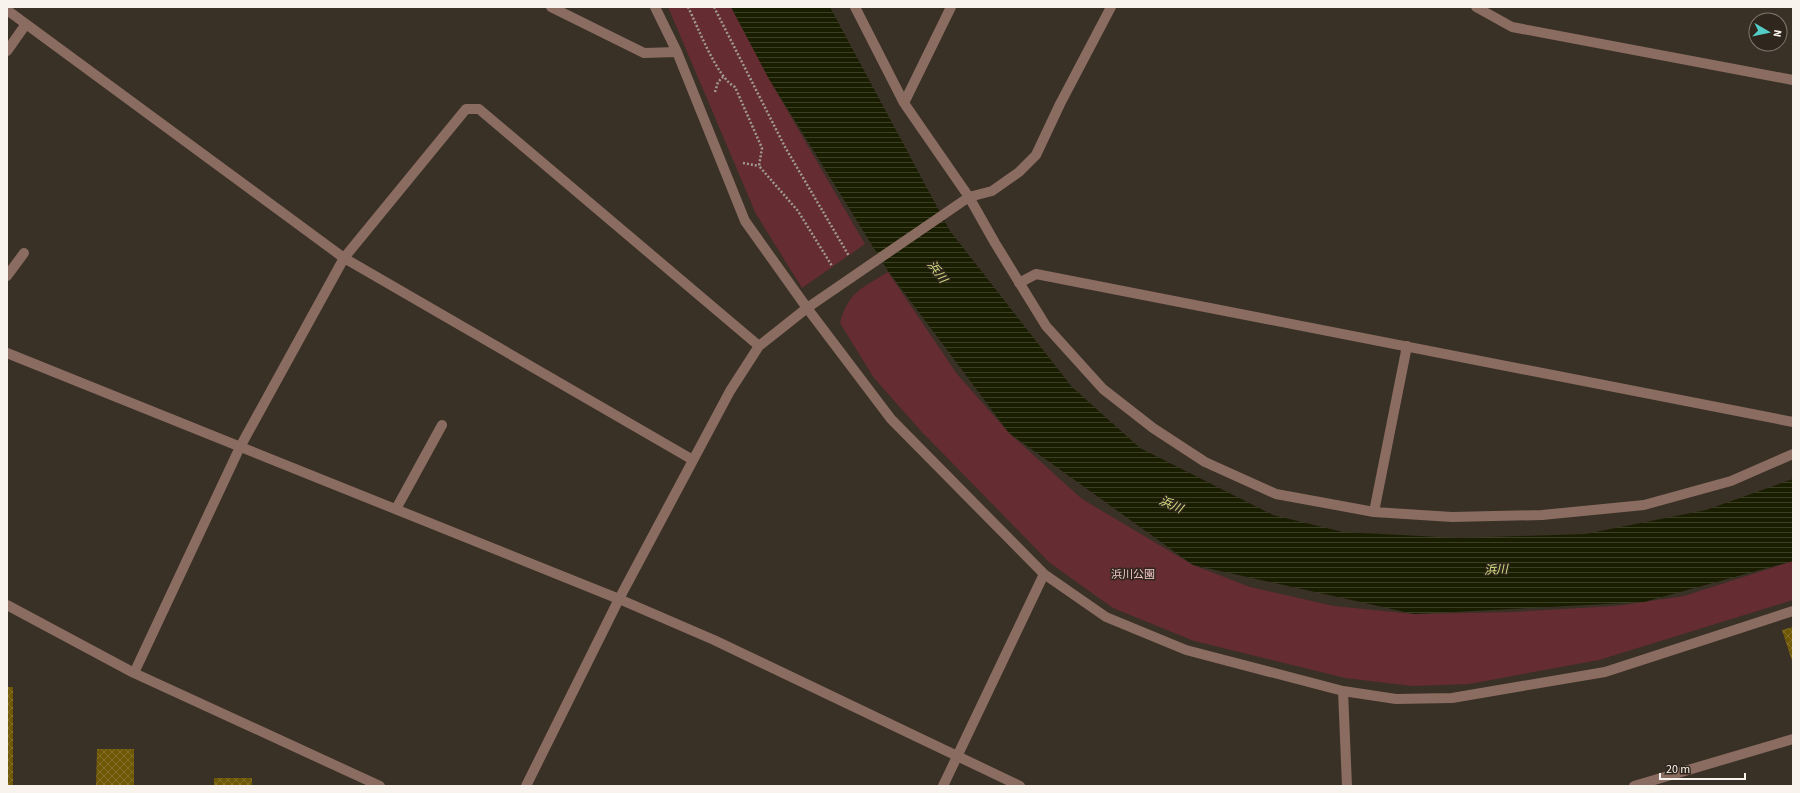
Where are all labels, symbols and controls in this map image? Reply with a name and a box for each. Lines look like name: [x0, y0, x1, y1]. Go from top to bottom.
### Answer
north arrow: [1748, 12, 1788, 52]
text: N: [1769, 29, 1785, 38]
water label: 浜川: [923, 257, 952, 288]
water label: 浜川: [1157, 492, 1187, 518]
water label: 浜川: [1484, 561, 1510, 579]
park label: 浜川公園: [1111, 567, 1155, 582]
scale bar: [1660, 755, 1745, 781]
text: 20 m: [1666, 761, 1690, 778]

